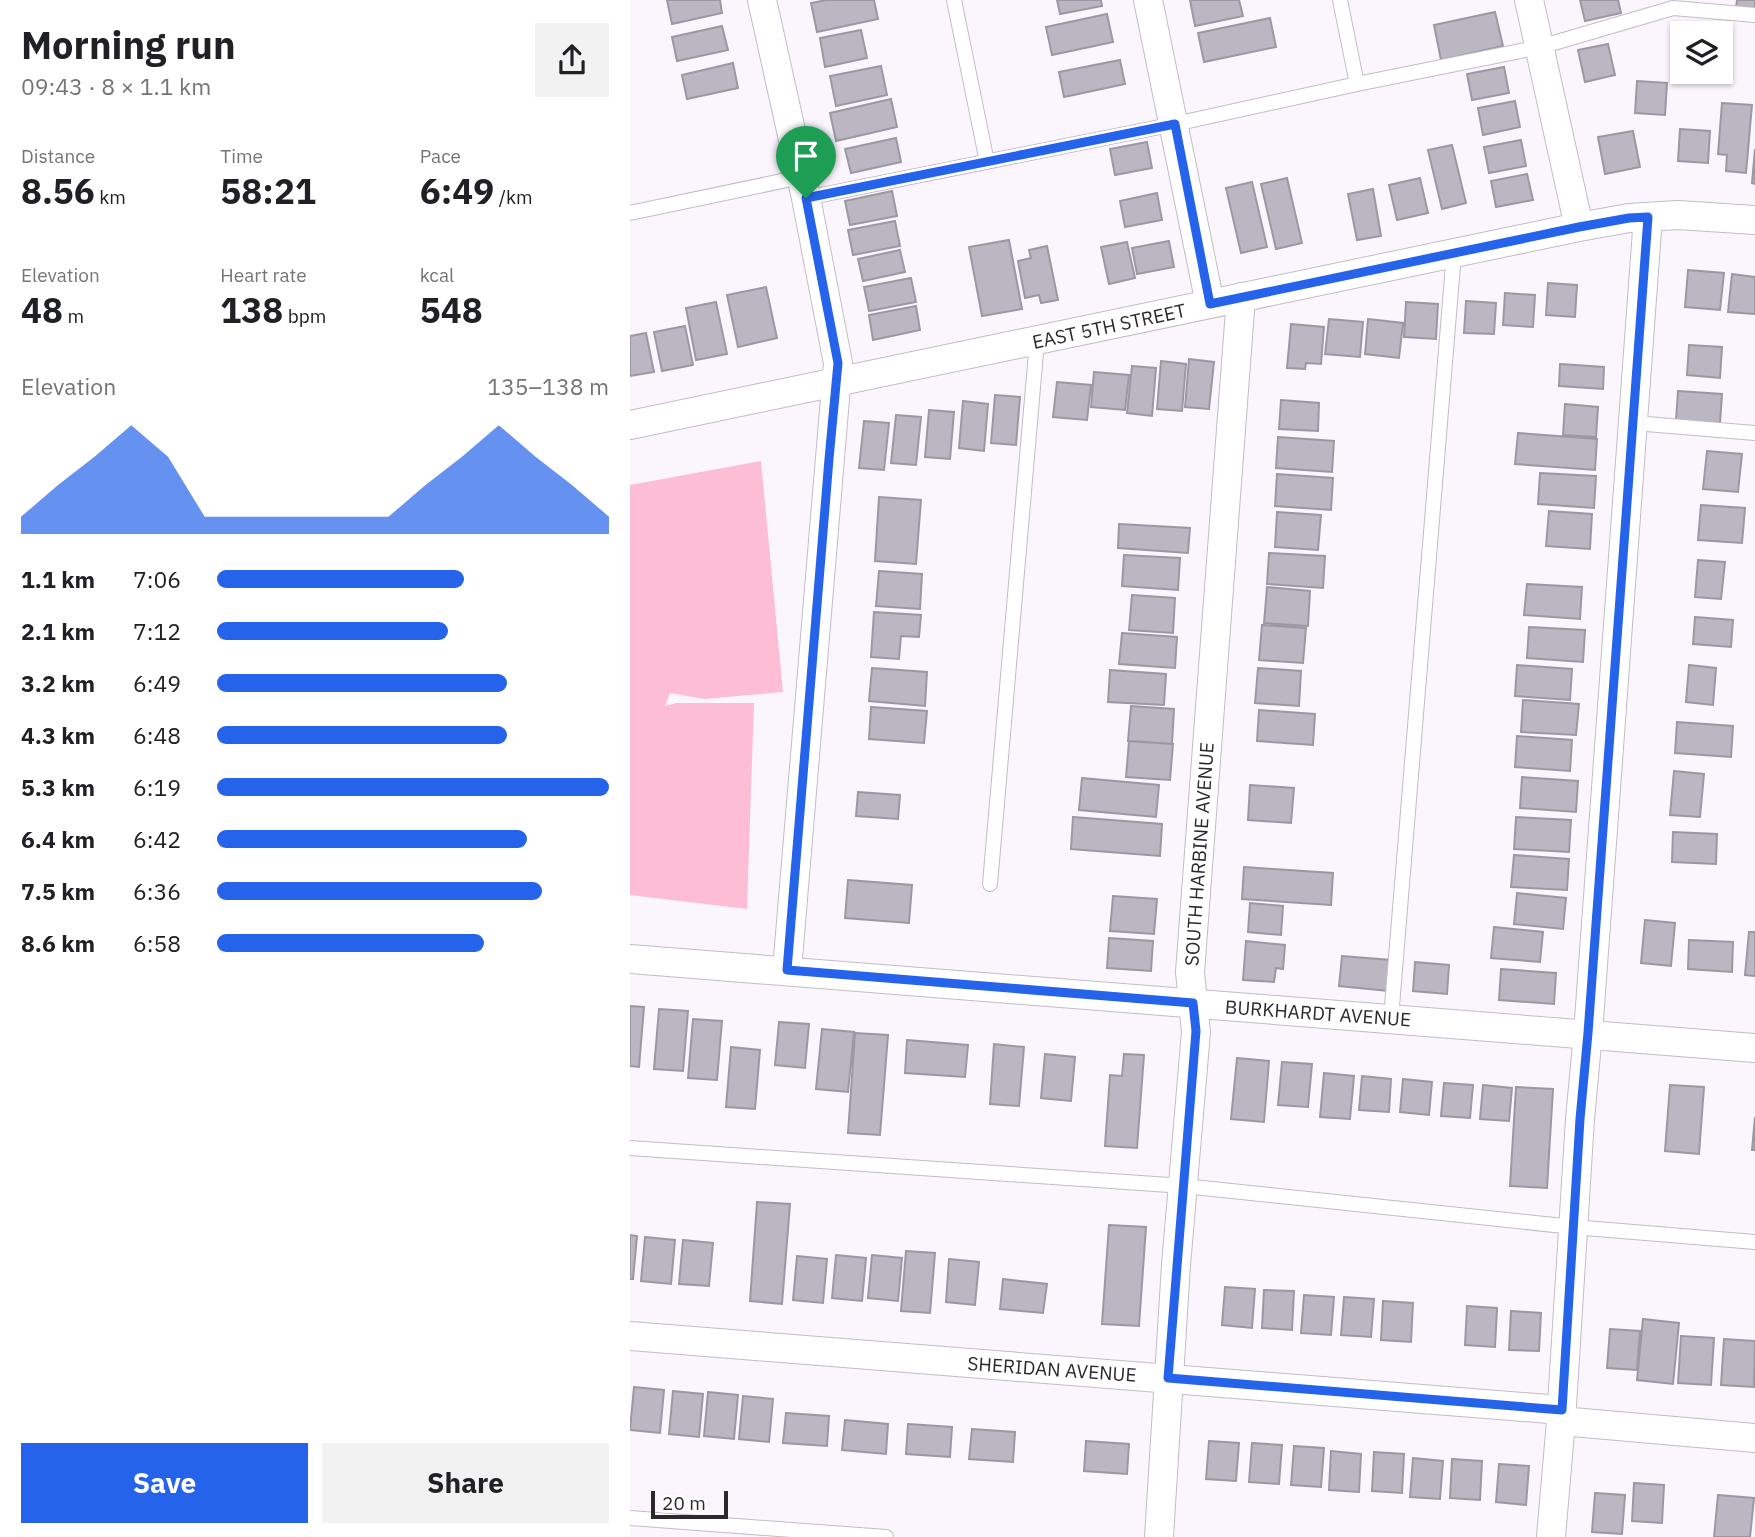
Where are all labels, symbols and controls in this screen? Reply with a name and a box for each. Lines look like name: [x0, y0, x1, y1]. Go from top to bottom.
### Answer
text: Morning run: [21, 20, 236, 69]
map controls: [1670, 21, 1733, 84]
button: layers: [1670, 21, 1733, 84]
button: share: [535, 23, 609, 97]
text: 09:43 · 8 × 1.1 km: [21, 71, 211, 101]
pin: [776, 126, 836, 198]
icon: arrive: [787, 137, 825, 175]
text: Distance: [21, 144, 95, 168]
text: Time: [220, 144, 263, 168]
text: Pace: [420, 144, 461, 168]
text: 8.56: [21, 168, 95, 214]
text: 58:21: [220, 168, 316, 214]
text: 6:49: [420, 168, 494, 214]
text: km: [95, 185, 126, 209]
text: /km: [494, 185, 533, 209]
text: Elevation: [21, 263, 100, 287]
text: Heart rate: [220, 263, 307, 287]
text: kcal: [420, 263, 454, 287]
text: 48: [21, 287, 63, 333]
text: 138: [220, 287, 283, 333]
text: 548: [420, 287, 483, 333]
street label: EAST 5TH STREET: [1030, 298, 1188, 354]
text: m: [63, 304, 84, 328]
text: bpm: [283, 304, 326, 328]
text: Elevation: [21, 371, 116, 401]
text: 135–138 m: [487, 371, 609, 401]
text: 1.1 km: [21, 564, 95, 594]
text: 7:06: [133, 564, 181, 594]
text: 2.1 km: [21, 616, 95, 646]
text: 7:12: [133, 616, 181, 646]
text: 3.2 km: [21, 668, 95, 698]
text: 6:49: [133, 668, 181, 698]
text: 4.3 km: [21, 720, 95, 750]
text: 6:48: [133, 720, 181, 750]
street label: SOUTH HARBINE AVENUE: [1179, 741, 1219, 967]
text: 5.3 km: [21, 772, 95, 802]
text: 6:19: [133, 772, 181, 802]
text: 6.4 km: [21, 824, 95, 854]
text: 6:42: [133, 824, 181, 854]
text: 7.5 km: [21, 876, 95, 906]
text: 6:36: [133, 876, 181, 906]
text: 8.6 km: [21, 928, 95, 958]
text: 6:58: [133, 928, 181, 958]
street label: BURKHARDT AVENUE: [1224, 995, 1412, 1031]
street label: SHERIDAN AVENUE: [967, 1351, 1137, 1387]
button: Save: [21, 1443, 308, 1523]
button: Share: [322, 1443, 609, 1523]
scale bar: [651, 1488, 728, 1520]
text: 20 m: [662, 1491, 706, 1515]

